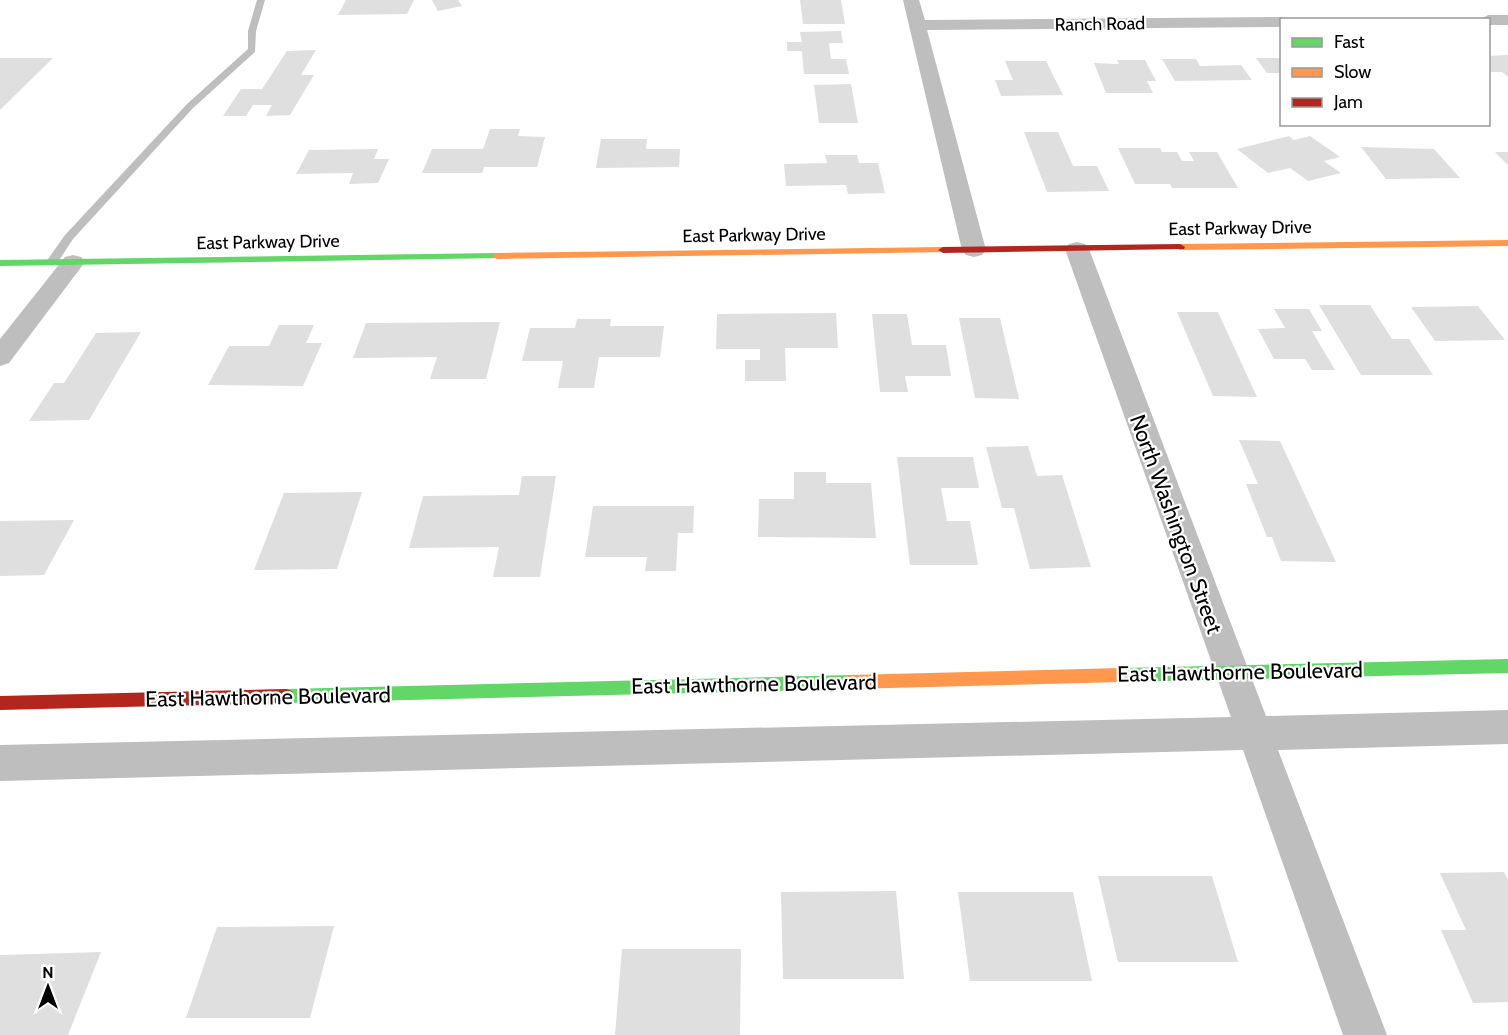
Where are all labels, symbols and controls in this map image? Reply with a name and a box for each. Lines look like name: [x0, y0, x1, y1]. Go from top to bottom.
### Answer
street label: Ranch Road: [1055, 12, 1145, 36]
legend: [1280, 18, 1490, 126]
text: Fast: [1334, 31, 1365, 53]
text: Slow: [1334, 61, 1371, 83]
text: Jam: [1333, 91, 1363, 113]
street label: East Parkway Drive: [1168, 216, 1312, 240]
street label: East Parkway Drive: [682, 223, 826, 247]
street label: East Parkway Drive: [196, 230, 340, 254]
street label: North Washington Street: [1124, 411, 1228, 638]
street label: East Hawthorne Boulevard: [1117, 656, 1363, 688]
street label: East Hawthorne Boulevard: [631, 668, 877, 700]
street label: East Hawthorne Boulevard: [145, 681, 391, 713]
north arrow: [18, 957, 78, 1017]
text: N: [42, 963, 54, 982]

